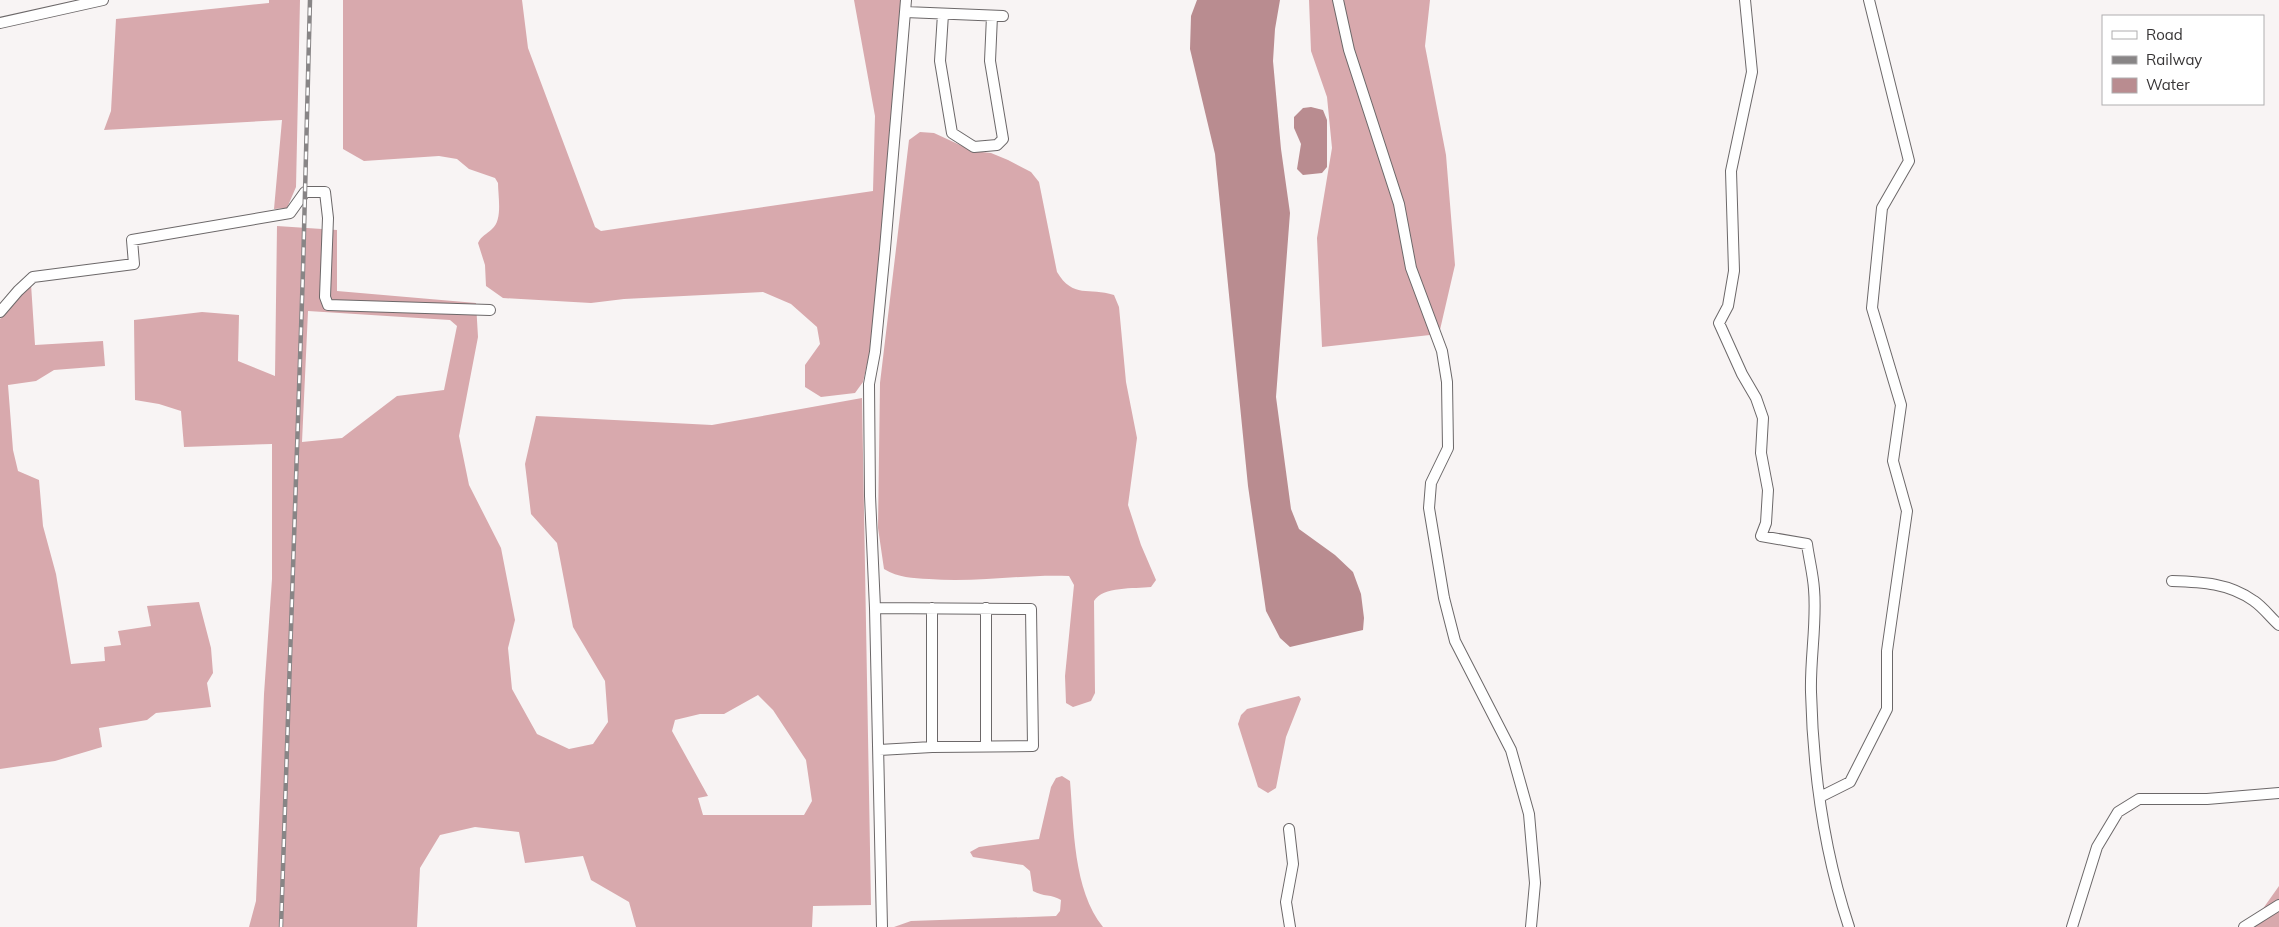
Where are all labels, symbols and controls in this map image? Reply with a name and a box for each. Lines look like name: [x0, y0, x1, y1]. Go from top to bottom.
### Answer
legend: [2102, 15, 2264, 105]
text: Road: [2146, 25, 2183, 44]
text: Railway: [2146, 50, 2202, 69]
text: Water: [2146, 75, 2190, 94]

